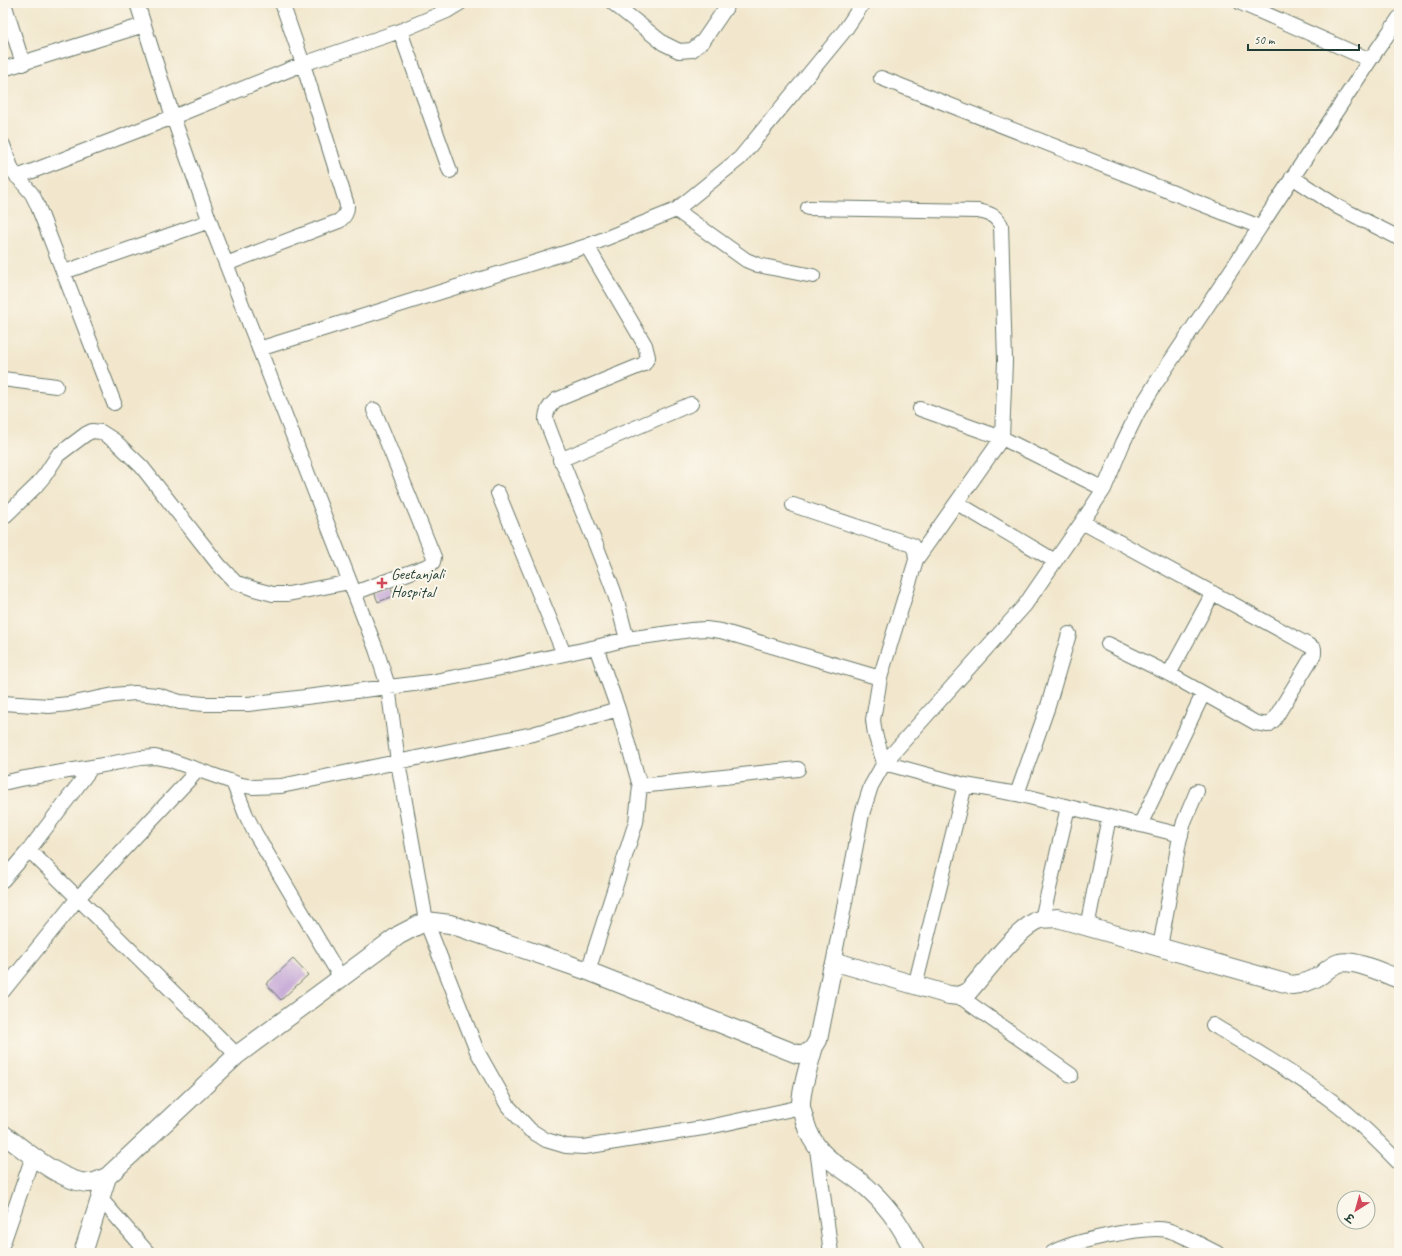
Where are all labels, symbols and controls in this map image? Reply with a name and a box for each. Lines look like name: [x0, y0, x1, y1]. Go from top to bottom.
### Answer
scale bar: [1248, 26, 1359, 52]
text: 50 m: [1254, 32, 1276, 48]
place label: Geetanjali Hospital: [391, 564, 446, 602]
marker: Geetanjali Hospital: [376, 577, 388, 589]
north arrow: [1336, 1190, 1376, 1230]
text: उ: [1342, 1209, 1358, 1226]

